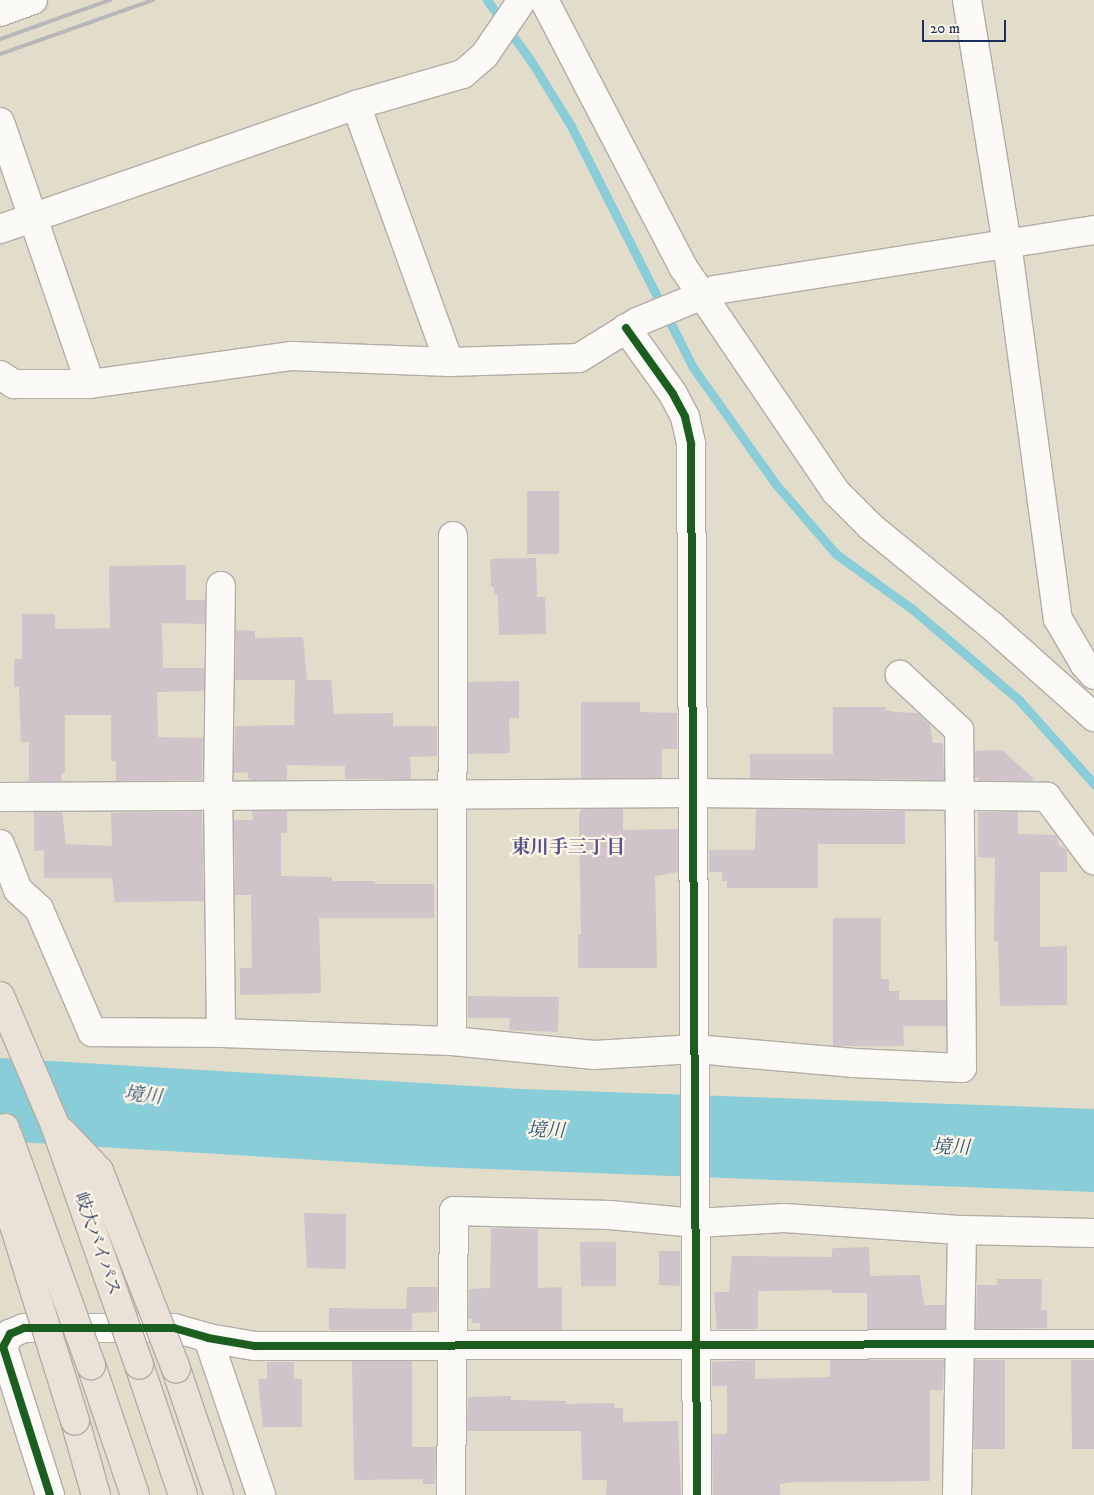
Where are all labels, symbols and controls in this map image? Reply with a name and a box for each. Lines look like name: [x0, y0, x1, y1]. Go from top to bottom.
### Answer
scale bar: [924, 10, 1008, 42]
text: 20 m: [930, 19, 960, 38]
district label: 東川手三丁目: [511, 837, 625, 859]
water label: 境川: [123, 1083, 163, 1109]
water label: 境川: [527, 1119, 565, 1143]
water label: 境川: [932, 1136, 970, 1160]
street label: 岐大バイパス: [69, 1189, 125, 1299]

